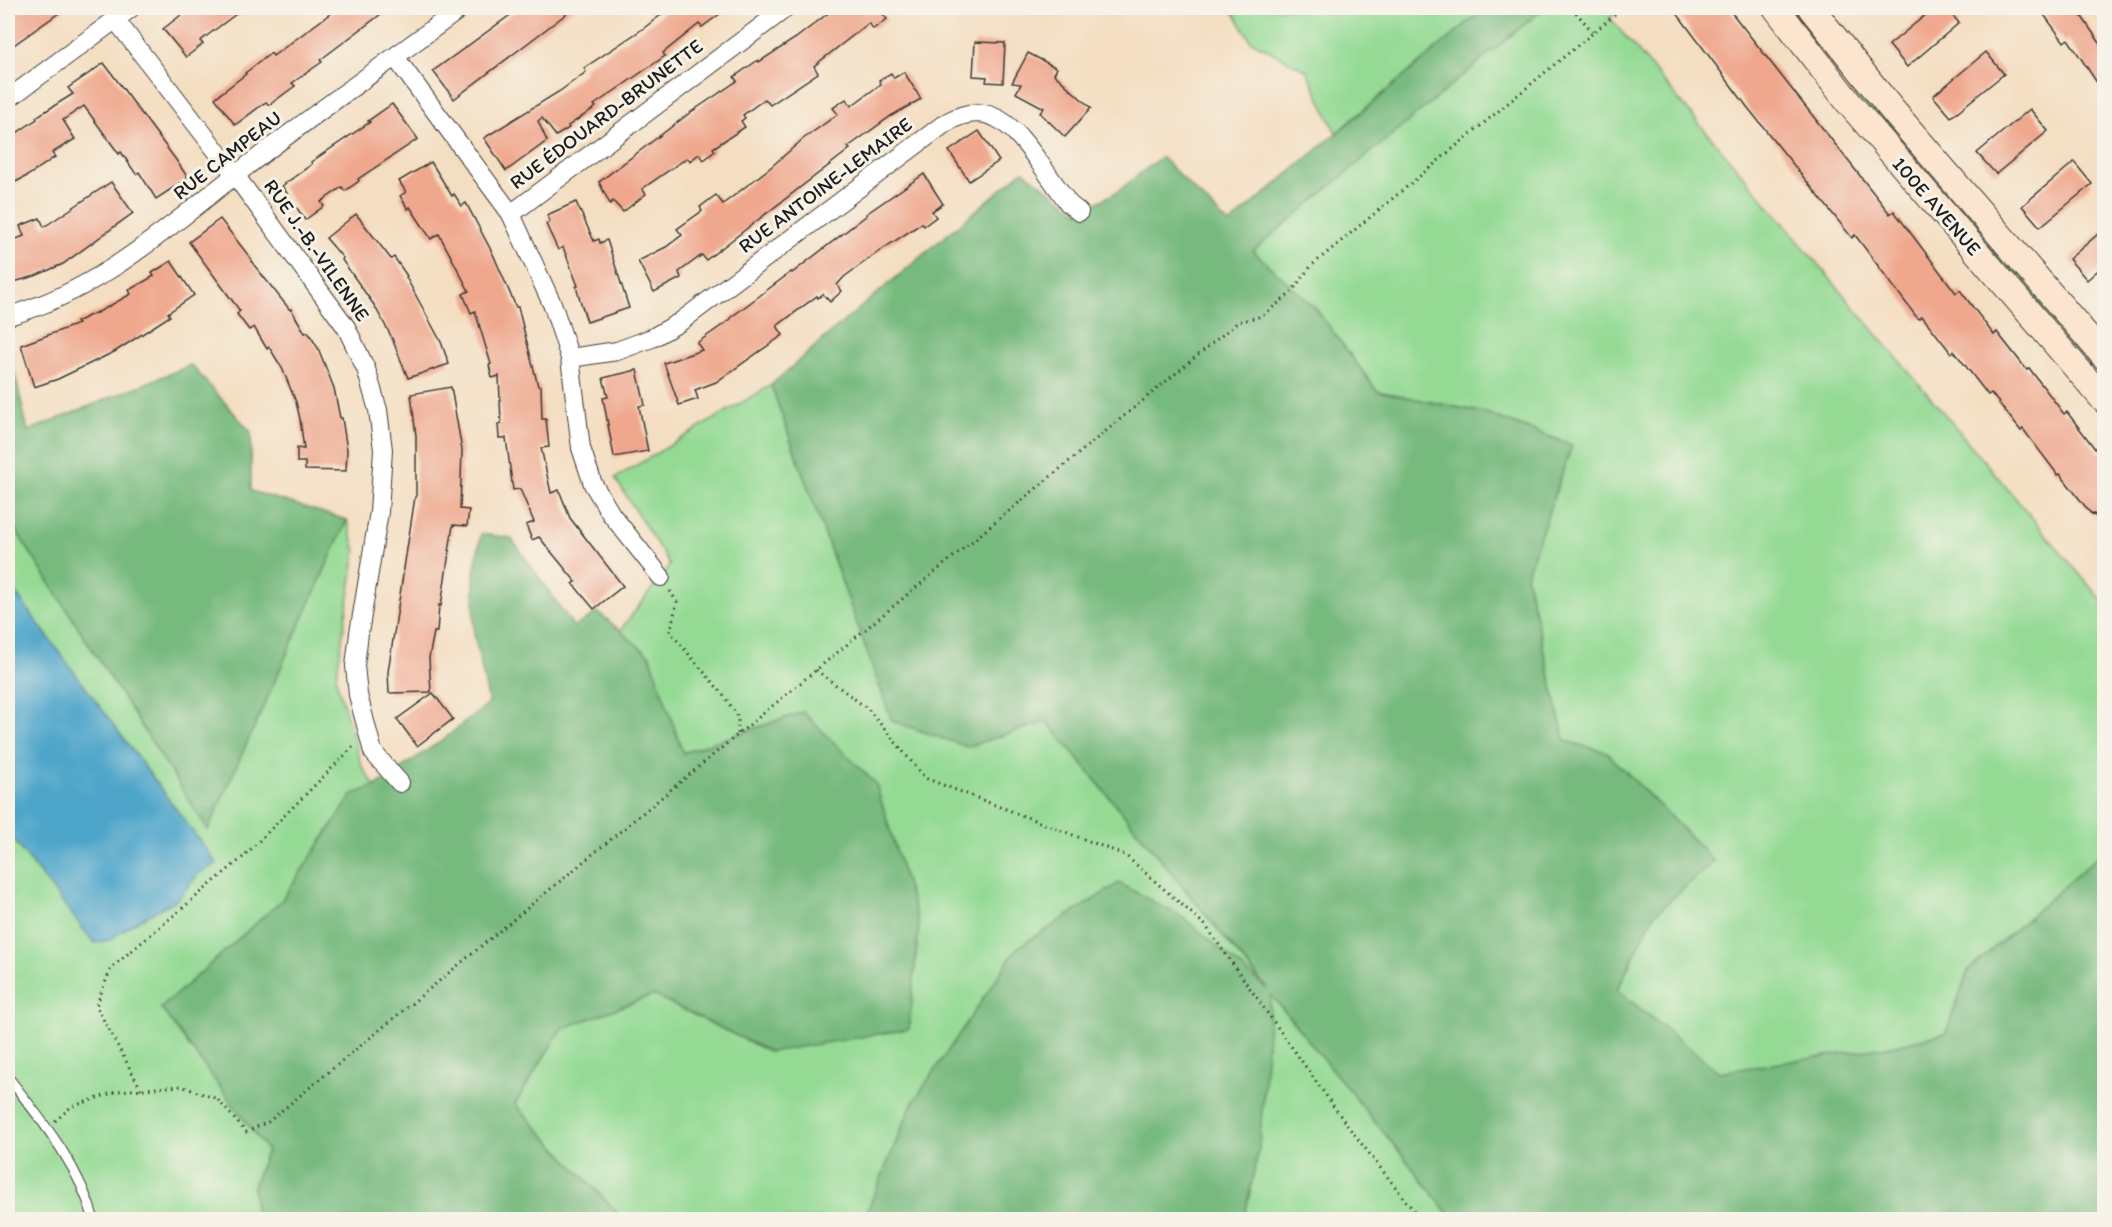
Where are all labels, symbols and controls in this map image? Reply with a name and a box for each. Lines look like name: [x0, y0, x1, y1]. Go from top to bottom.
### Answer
street label: RUE ÉDOUARD-BRUNETTE: [505, 34, 707, 194]
street label: RUE CAMPEAU: [168, 105, 286, 205]
street label: RUE ANTOINE-LEMAIRE: [734, 112, 916, 258]
street label: 100E AVENUE: [1888, 152, 1986, 260]
street label: RUE J.-B.-VILENNE: [259, 174, 375, 326]

